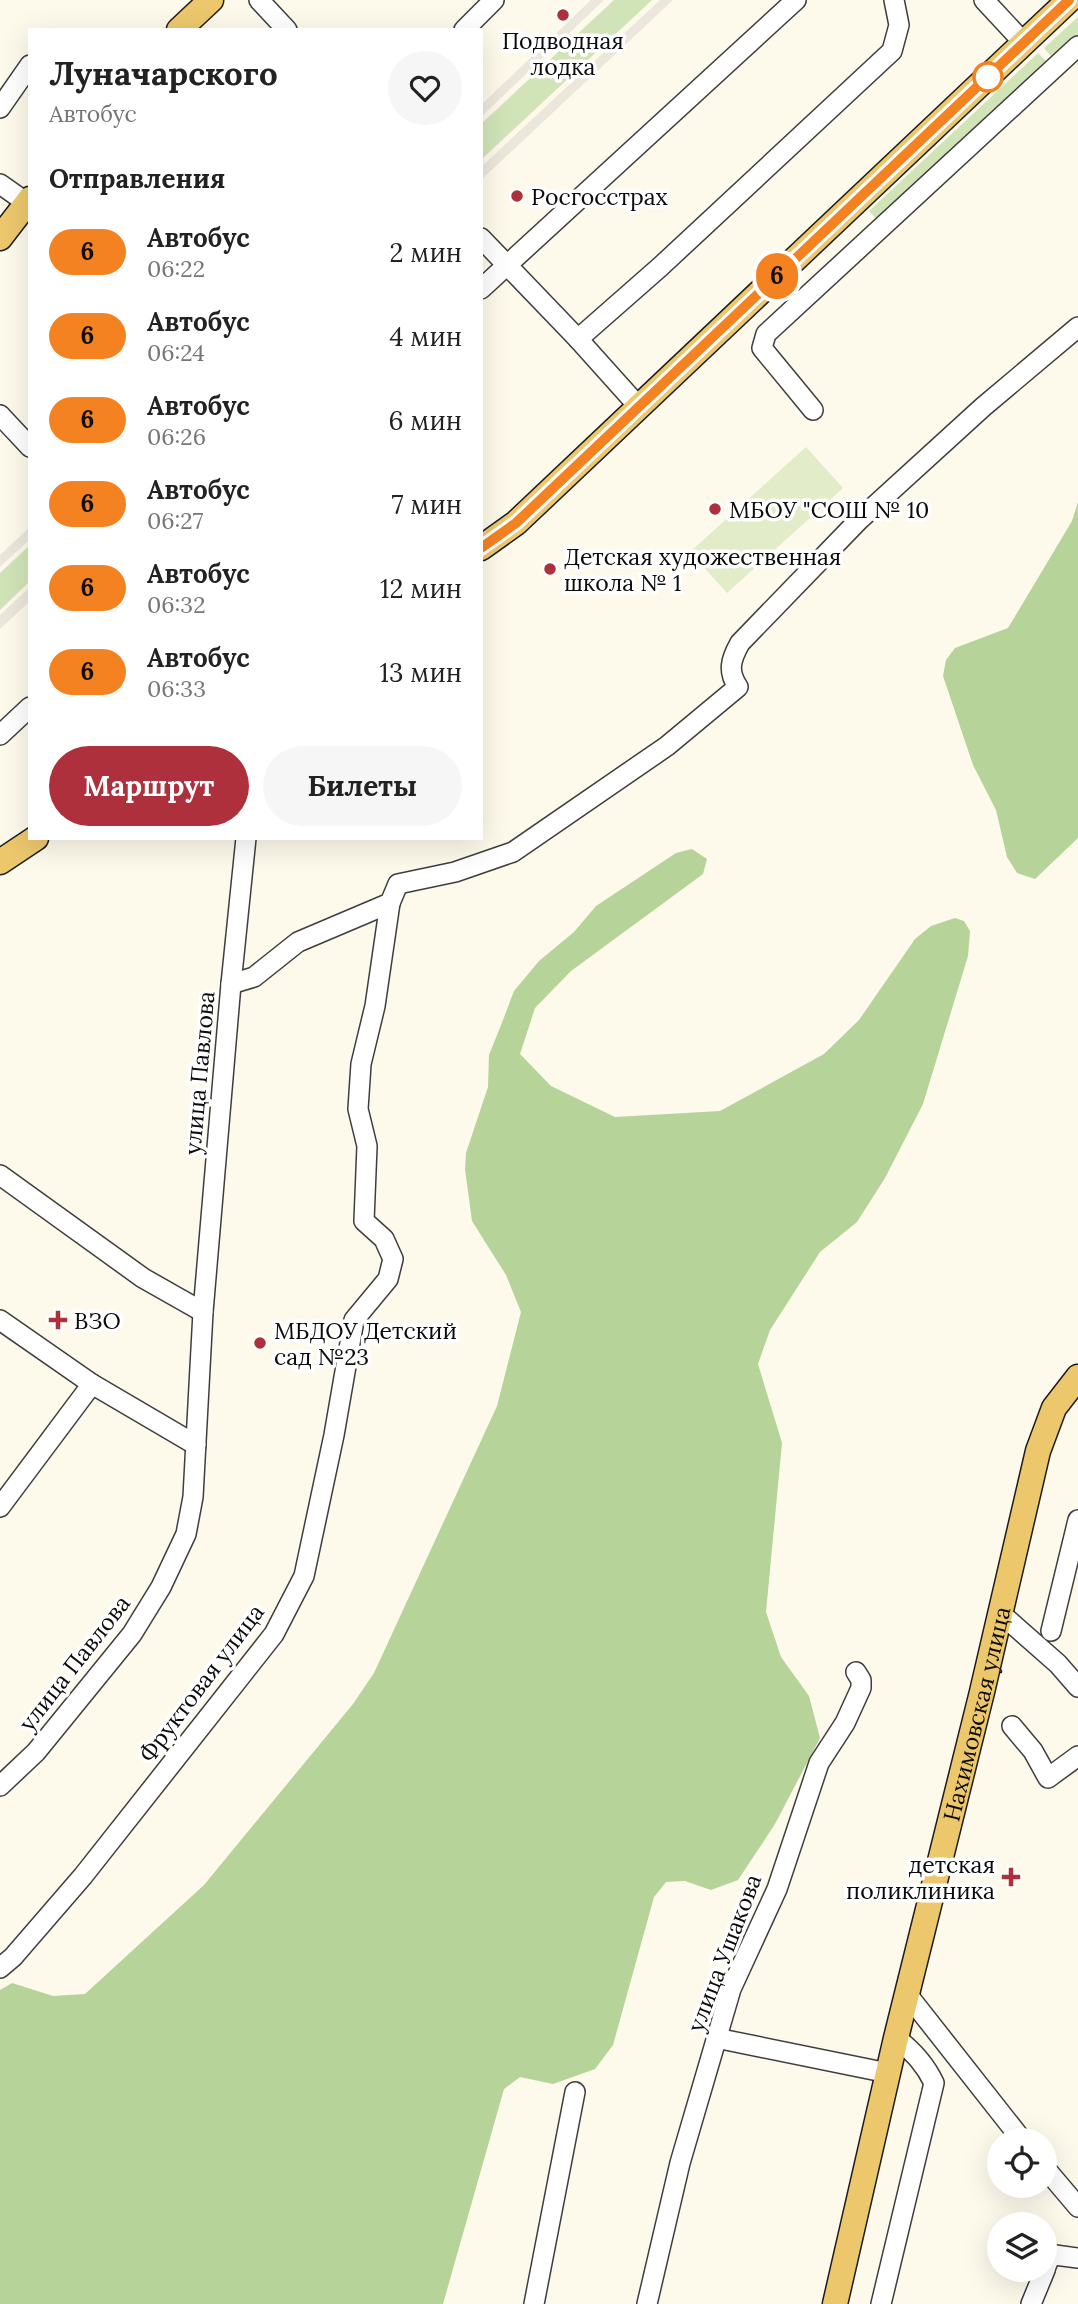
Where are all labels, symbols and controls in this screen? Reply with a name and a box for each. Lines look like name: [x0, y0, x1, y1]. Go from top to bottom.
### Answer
marker: Подводная лодка: [555, 7, 571, 23]
place label: Подводная лодка: [502, 26, 624, 81]
button: heart: [388, 51, 462, 125]
text: Луначарского: [49, 52, 278, 94]
unlabelled marker: [973, 62, 1003, 92]
text: Автобус: [49, 99, 137, 128]
text: Отправления: [49, 162, 225, 195]
place label: Росгосстрах: [531, 182, 668, 211]
marker: Росгосстрах: [509, 188, 525, 204]
text: Автобус: [147, 221, 250, 254]
text: 6: [81, 236, 94, 267]
text: 2 мин: [390, 236, 462, 269]
line badge: 6: [754, 253, 800, 299]
text: 06:22: [147, 254, 205, 283]
text: 6: [770, 260, 784, 291]
text: Автобус: [147, 305, 250, 338]
text: 6: [81, 320, 94, 351]
text: 4 мин: [389, 320, 462, 353]
text: 06:24: [147, 338, 205, 367]
text: Автобус: [147, 389, 250, 422]
text: 6: [81, 404, 94, 435]
text: 6 мин: [388, 404, 462, 437]
text: 06:26: [147, 422, 206, 451]
text: Автобус: [147, 473, 250, 506]
text: 6: [81, 488, 94, 519]
text: 7 мин: [392, 488, 462, 521]
place label: МБОУ "СОШ № 10: [729, 495, 929, 524]
marker: МБОУ "СОШ № 10: [707, 501, 723, 517]
text: 06:27: [147, 506, 203, 535]
place label: Детская художественная школа № 1: [564, 542, 841, 597]
text: Автобус: [147, 557, 250, 590]
marker: Детская художественная школа № 1: [542, 561, 558, 577]
text: 6: [81, 572, 94, 603]
text: 12 мин: [380, 572, 462, 605]
text: 06:32: [147, 590, 206, 619]
text: Автобус: [147, 641, 250, 674]
text: 6: [81, 656, 94, 687]
text: 13 мин: [380, 656, 462, 689]
text: 06:33: [147, 674, 206, 703]
button: Маршрут: [49, 746, 249, 826]
button: Билеты: [263, 746, 462, 826]
street label: улица Павлова: [177, 990, 221, 1156]
place label: ВЗО: [74, 1306, 121, 1335]
marker: ВЗО: [48, 1310, 68, 1330]
place label: МБДОУ Детский сад №23: [274, 1316, 457, 1371]
marker: МБДОУ Детский сад №23: [252, 1335, 268, 1351]
street label: улица Павлова: [12, 1589, 136, 1737]
street label: Фруктовая улица: [132, 1598, 270, 1768]
street label: Нахимовская улица: [936, 1603, 1016, 1824]
place label: детская поликлиника: [846, 1850, 995, 1905]
marker: детская поликлиника: [1001, 1867, 1021, 1887]
street label: улица Ушакова: [681, 1870, 767, 2036]
map controls: [987, 2128, 1057, 2282]
button: locate: [987, 2128, 1057, 2198]
button: layers: [987, 2212, 1057, 2282]

